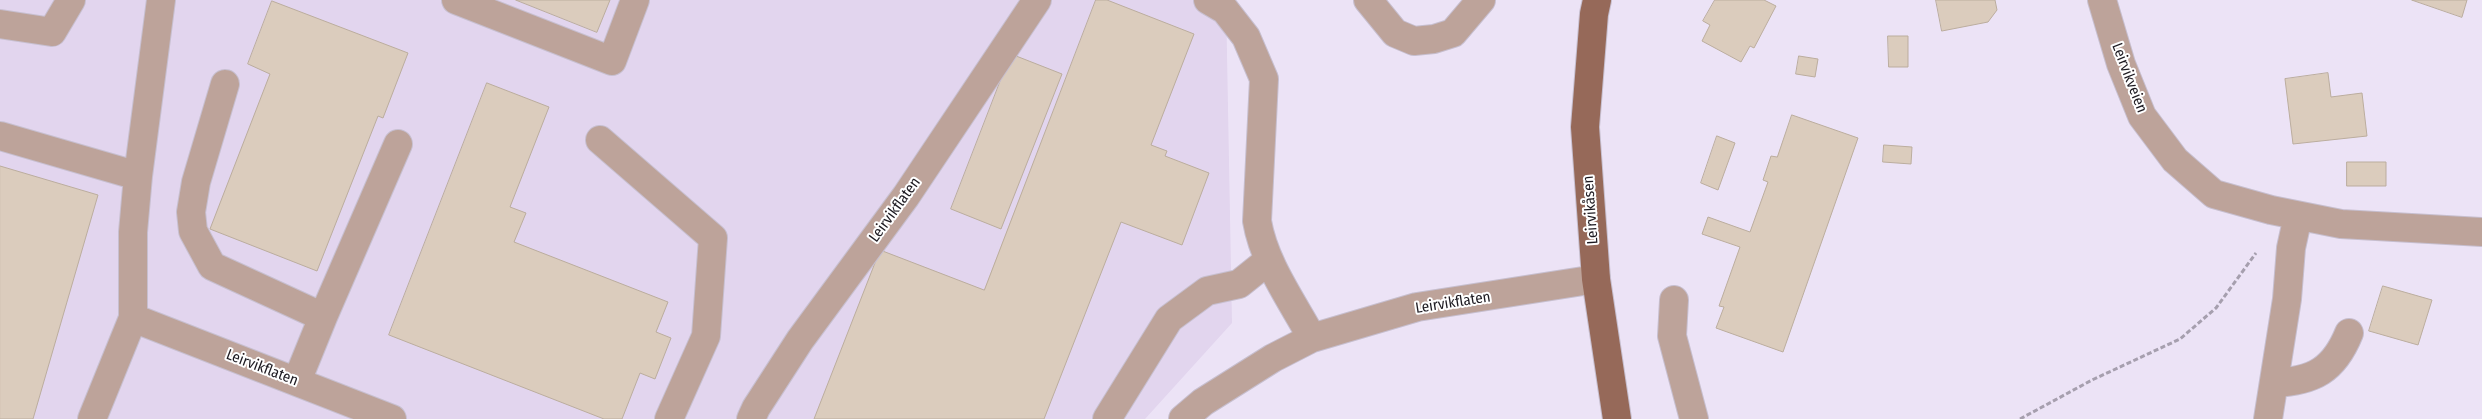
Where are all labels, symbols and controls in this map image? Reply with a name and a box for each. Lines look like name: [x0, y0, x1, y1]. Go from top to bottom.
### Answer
street label: Leirvikveien: [2107, 41, 2151, 115]
street label: Leirvikflaten: [865, 174, 925, 246]
street label: Leirvikåsen: [1580, 175, 1602, 245]
street label: Leirvikflaten: [1414, 288, 1492, 318]
street label: Leirvikflaten: [223, 346, 301, 390]

